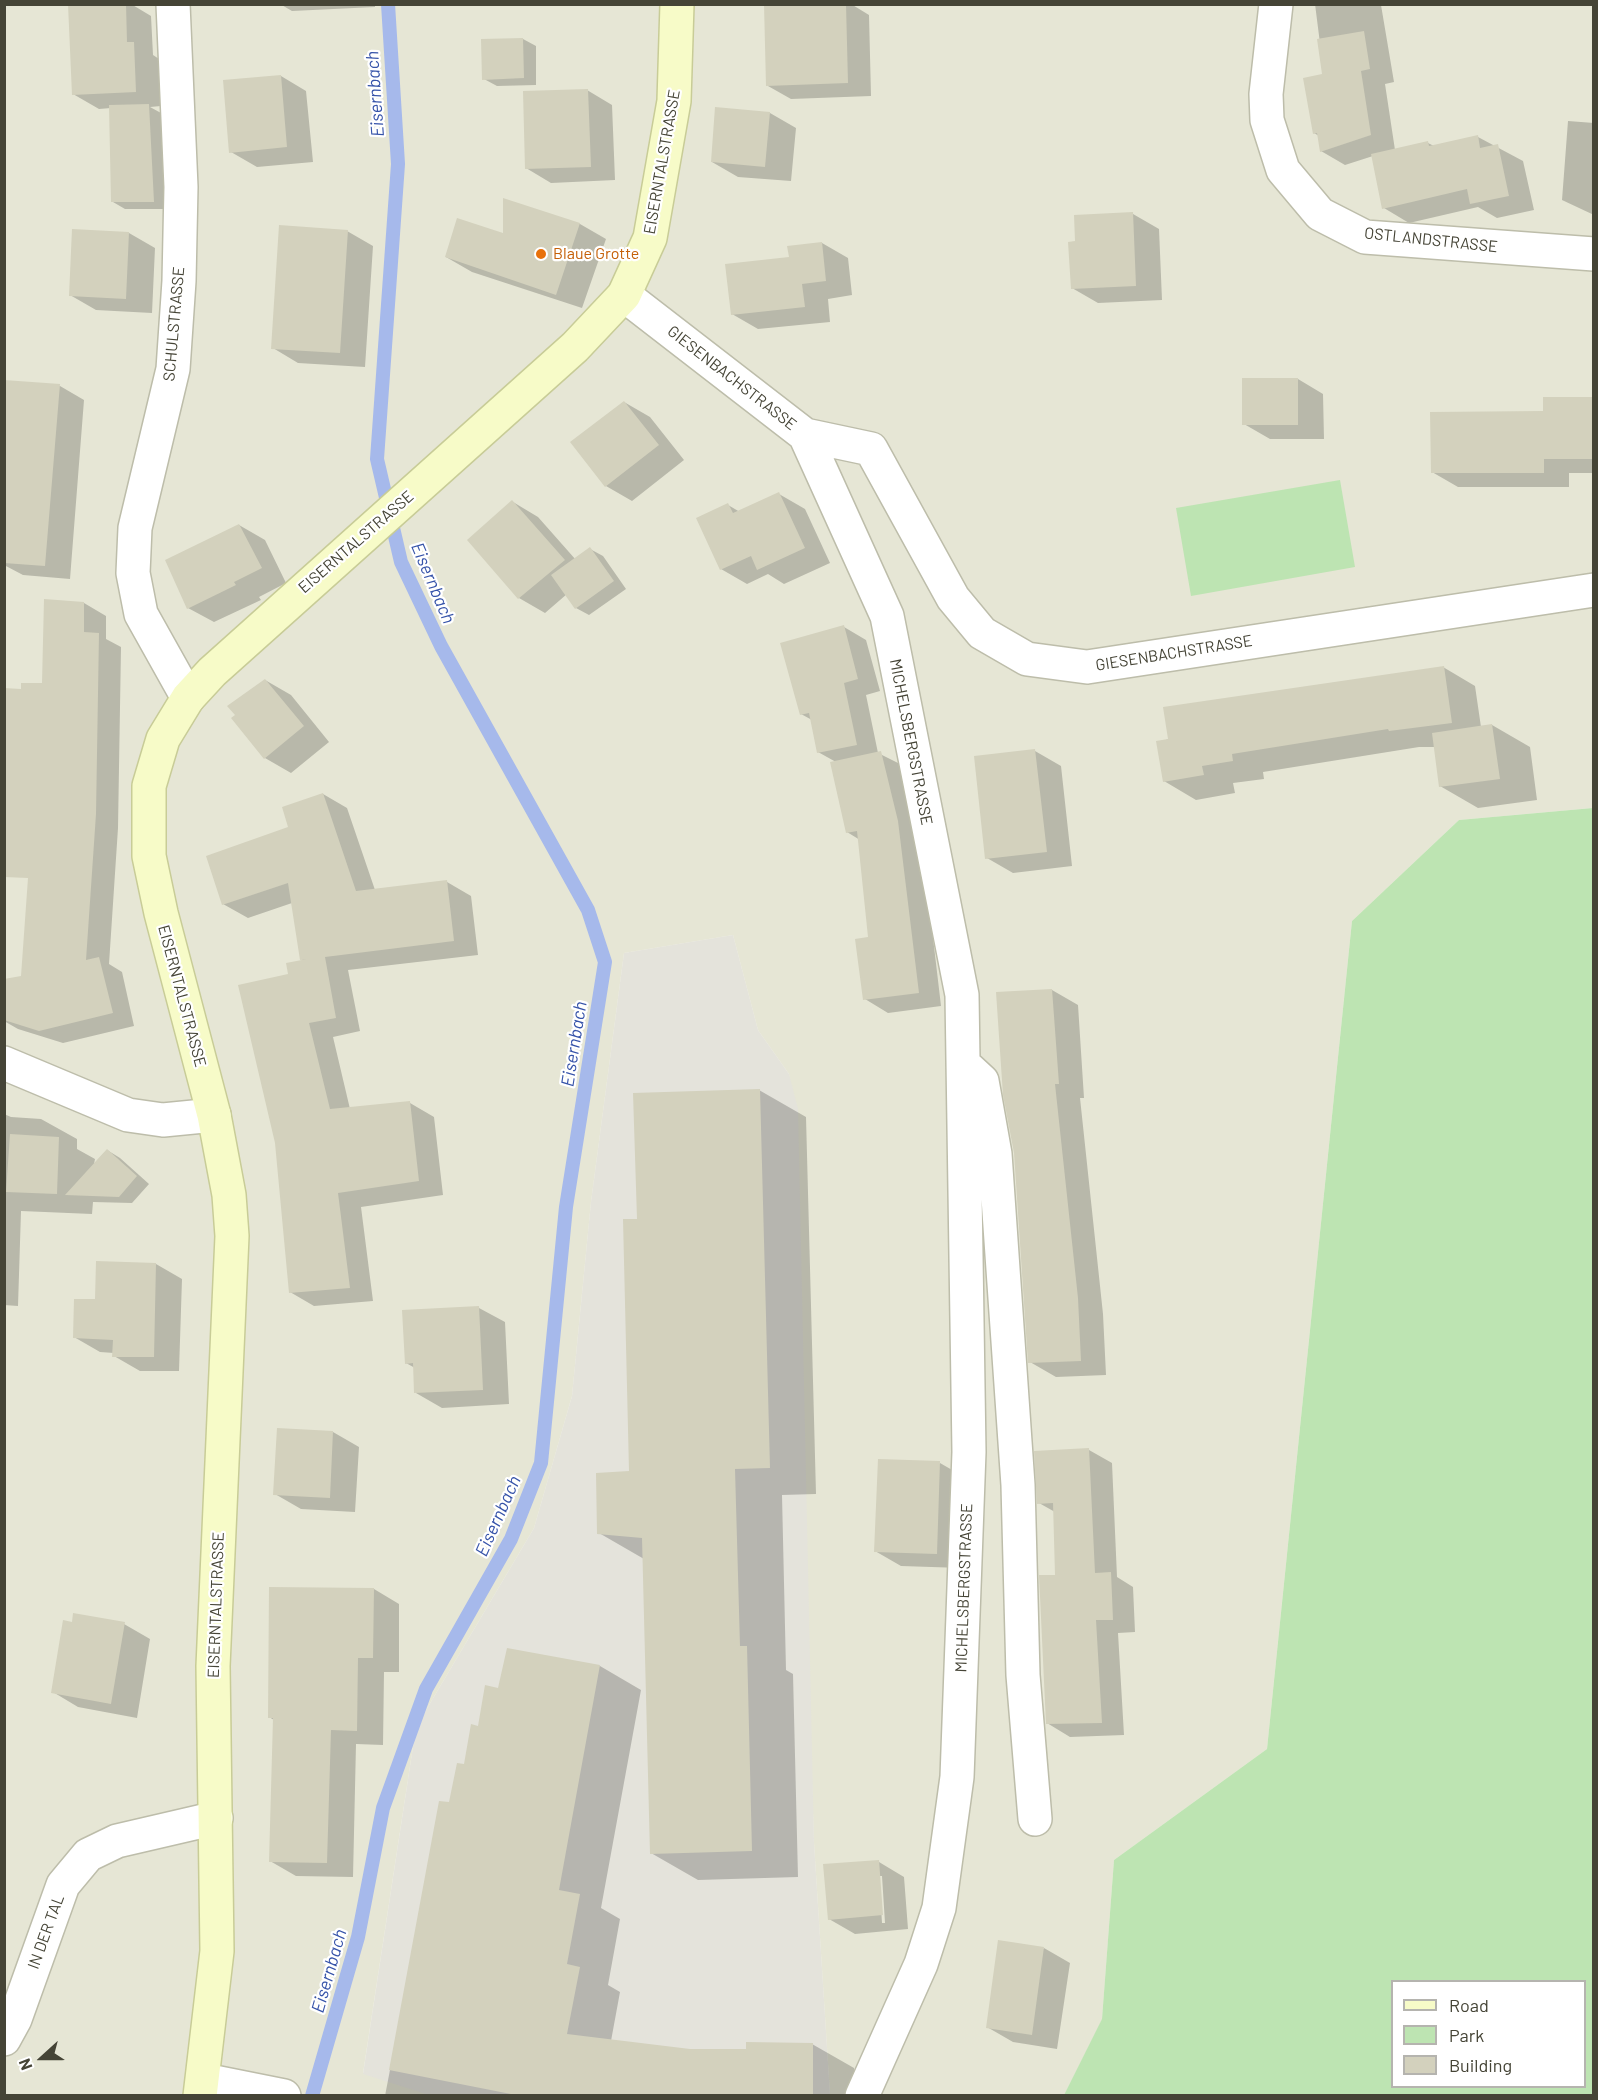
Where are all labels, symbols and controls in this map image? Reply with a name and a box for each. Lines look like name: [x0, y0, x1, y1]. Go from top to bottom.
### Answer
water label: Eisernbach: [361, 50, 389, 138]
street label: EISERNTALSTRASSE: [640, 88, 684, 236]
street label: OSTLANDSTRASSE: [1363, 223, 1499, 257]
place label: Blaue Grotte: [553, 244, 639, 264]
marker: Blaue Grotte: [534, 247, 548, 261]
street label: SCHULSTRASSE: [159, 266, 189, 382]
street label: GIESENBACHSTRASSE: [664, 322, 800, 434]
street label: EISERNTALSTRASSE: [294, 487, 418, 597]
water label: Eisernbach: [406, 539, 460, 627]
street label: GIESENBACHSTRASSE: [1094, 631, 1254, 675]
street label: MICHELSBERGSTRASSE: [885, 657, 937, 827]
street label: EISERNTALSTRASSE: [154, 923, 210, 1069]
water label: Eisernbach: [557, 1000, 591, 1088]
water label: Eisernbach: [471, 1472, 525, 1560]
street label: MICHELSBERGSTRASSE: [951, 1503, 977, 1673]
street label: EISERNTALSTRASSE: [204, 1531, 228, 1679]
street label: IN DER TAL: [24, 1892, 68, 1972]
water label: Eisernbach: [307, 1927, 351, 2015]
legend: [1391, 1980, 1586, 2088]
text: Road: [1449, 1994, 1489, 2016]
text: Park: [1449, 2024, 1484, 2046]
north arrow: [12, 2028, 72, 2088]
text: Building: [1449, 2054, 1512, 2076]
text: N: [14, 2056, 36, 2073]

